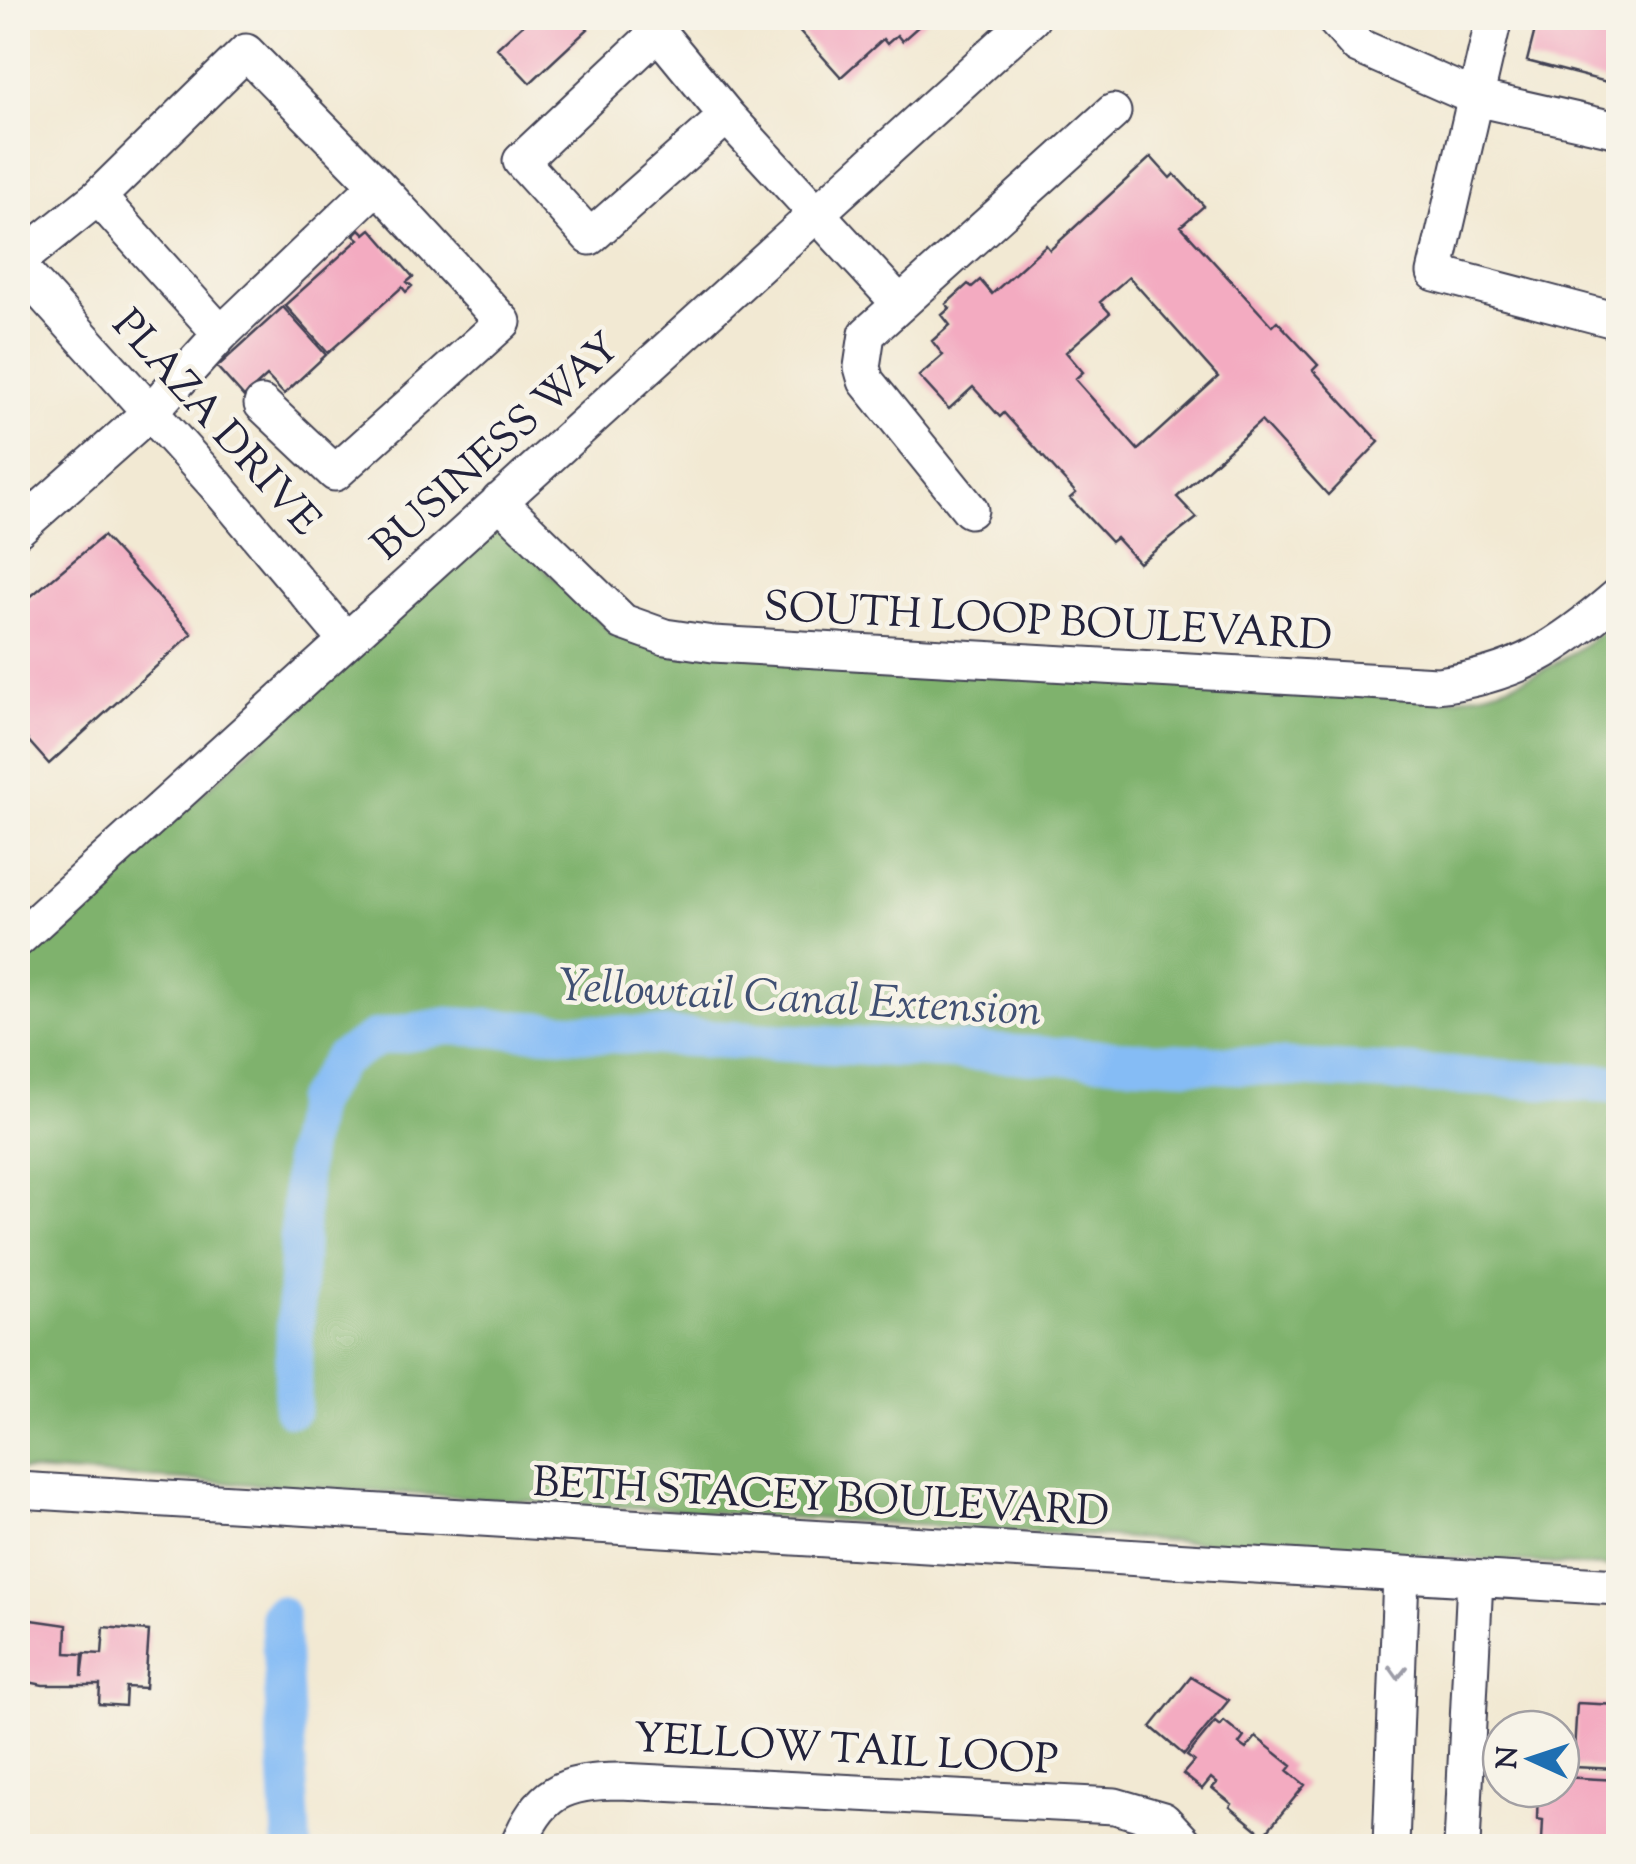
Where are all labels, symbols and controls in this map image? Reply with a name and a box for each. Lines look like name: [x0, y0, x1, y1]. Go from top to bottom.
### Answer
street label: PLAZA DRIVE: [96, 298, 332, 551]
street label: BUSINESS WAY: [360, 321, 635, 577]
street label: SOUTH LOOP BOULEVARD: [762, 579, 1333, 669]
water label: Yellowtail Canal Extension: [556, 956, 1043, 1047]
street label: BETH STACEY BOULEVARD: [531, 1455, 1111, 1545]
one-way arrow: [1387, 1664, 1408, 1680]
north arrow: [1481, 1709, 1581, 1809]
street label: YELLOW TAIL LOOP: [632, 1711, 1060, 1793]
text: N: [1488, 1746, 1530, 1770]

